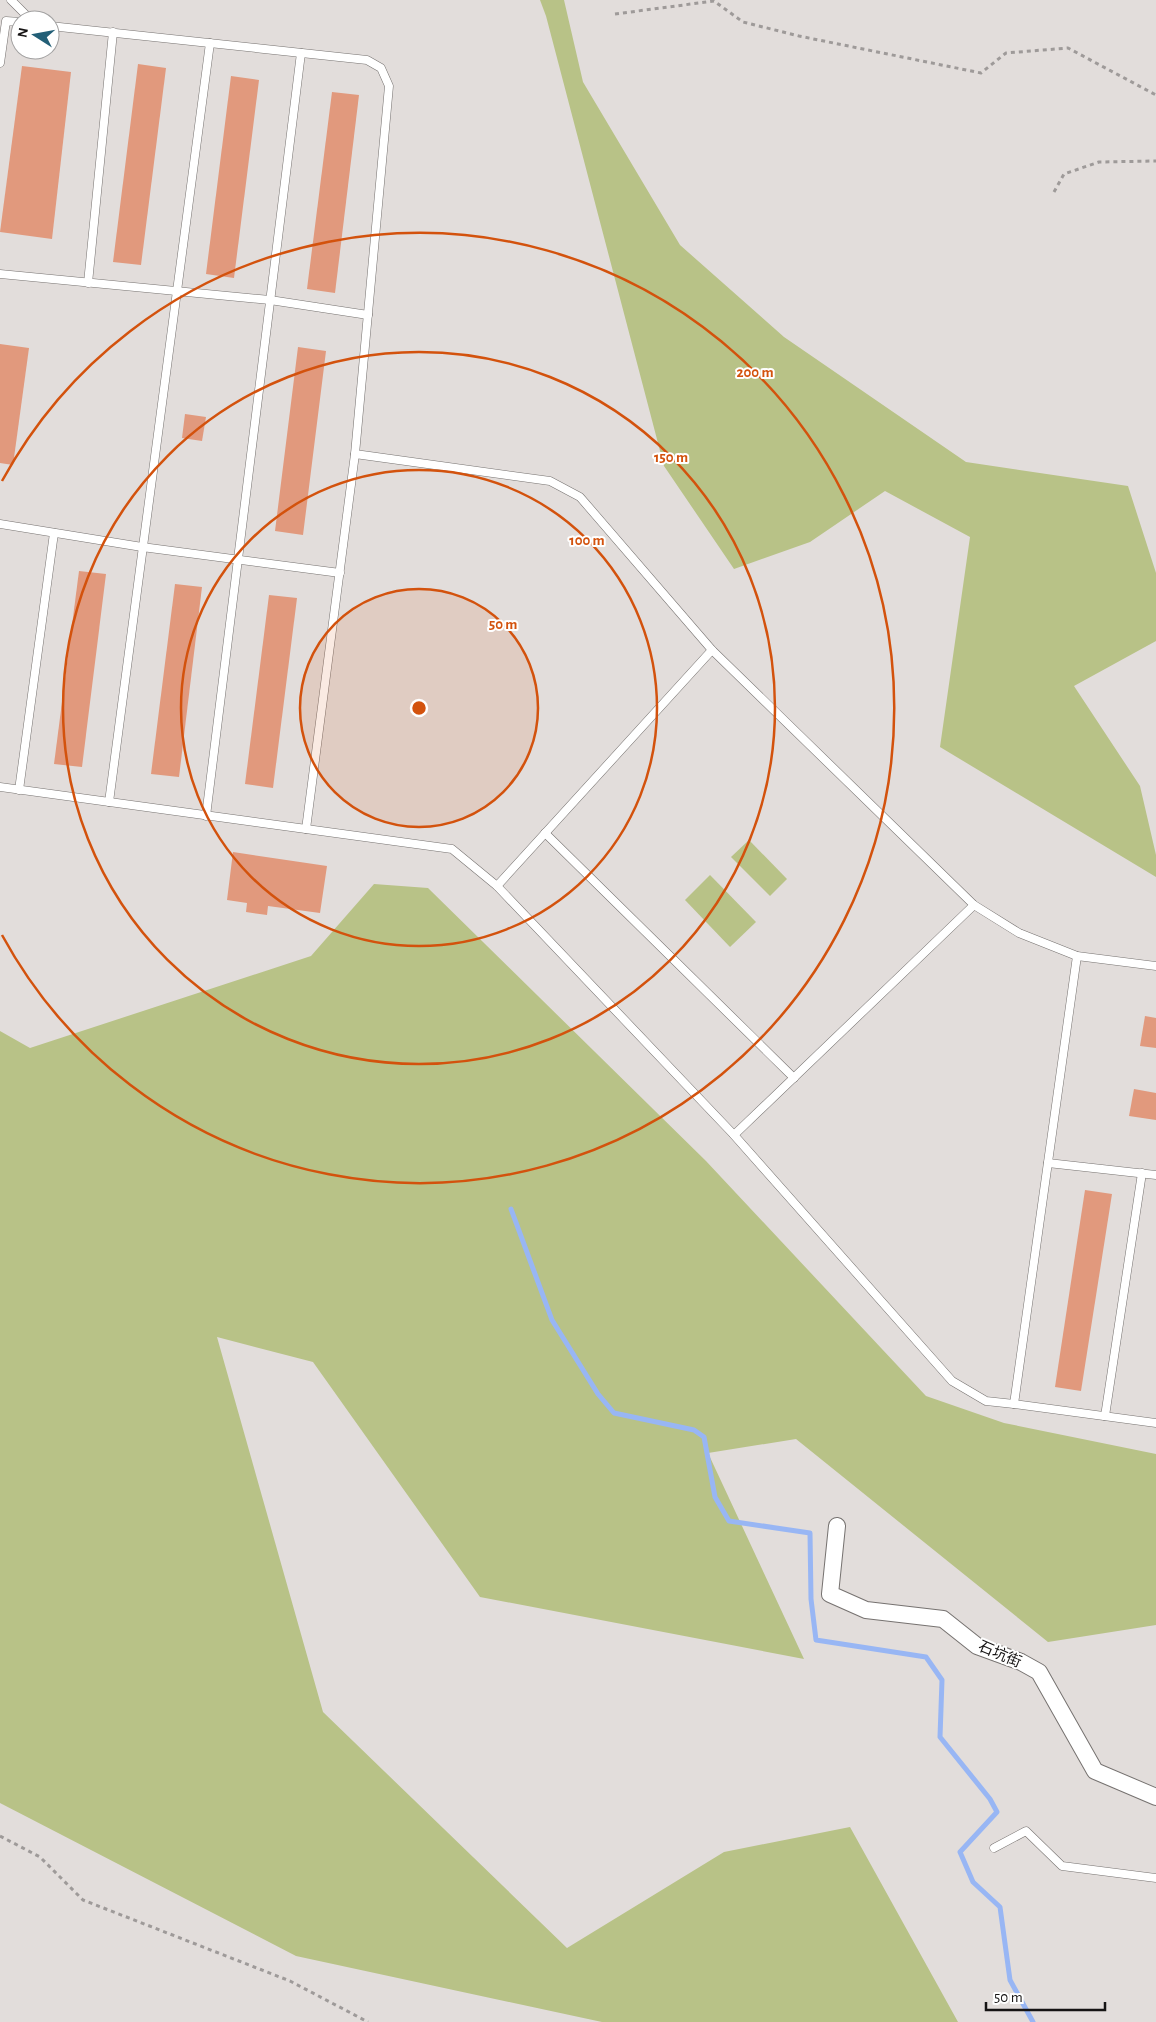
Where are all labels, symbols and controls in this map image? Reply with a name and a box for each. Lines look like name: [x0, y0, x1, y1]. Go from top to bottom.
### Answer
north arrow: [10, 10, 60, 60]
text: N: [15, 27, 31, 39]
text: 200 m: [736, 365, 774, 380]
text: 150 m: [654, 450, 688, 465]
text: 100 m: [569, 533, 605, 548]
text: 50 m: [489, 617, 517, 632]
centre of rings: [410, 699, 428, 717]
street label: 石坑街: [976, 1637, 1024, 1670]
scale bar: [986, 1980, 1105, 2012]
text: 50 m: [994, 1990, 1023, 2005]

